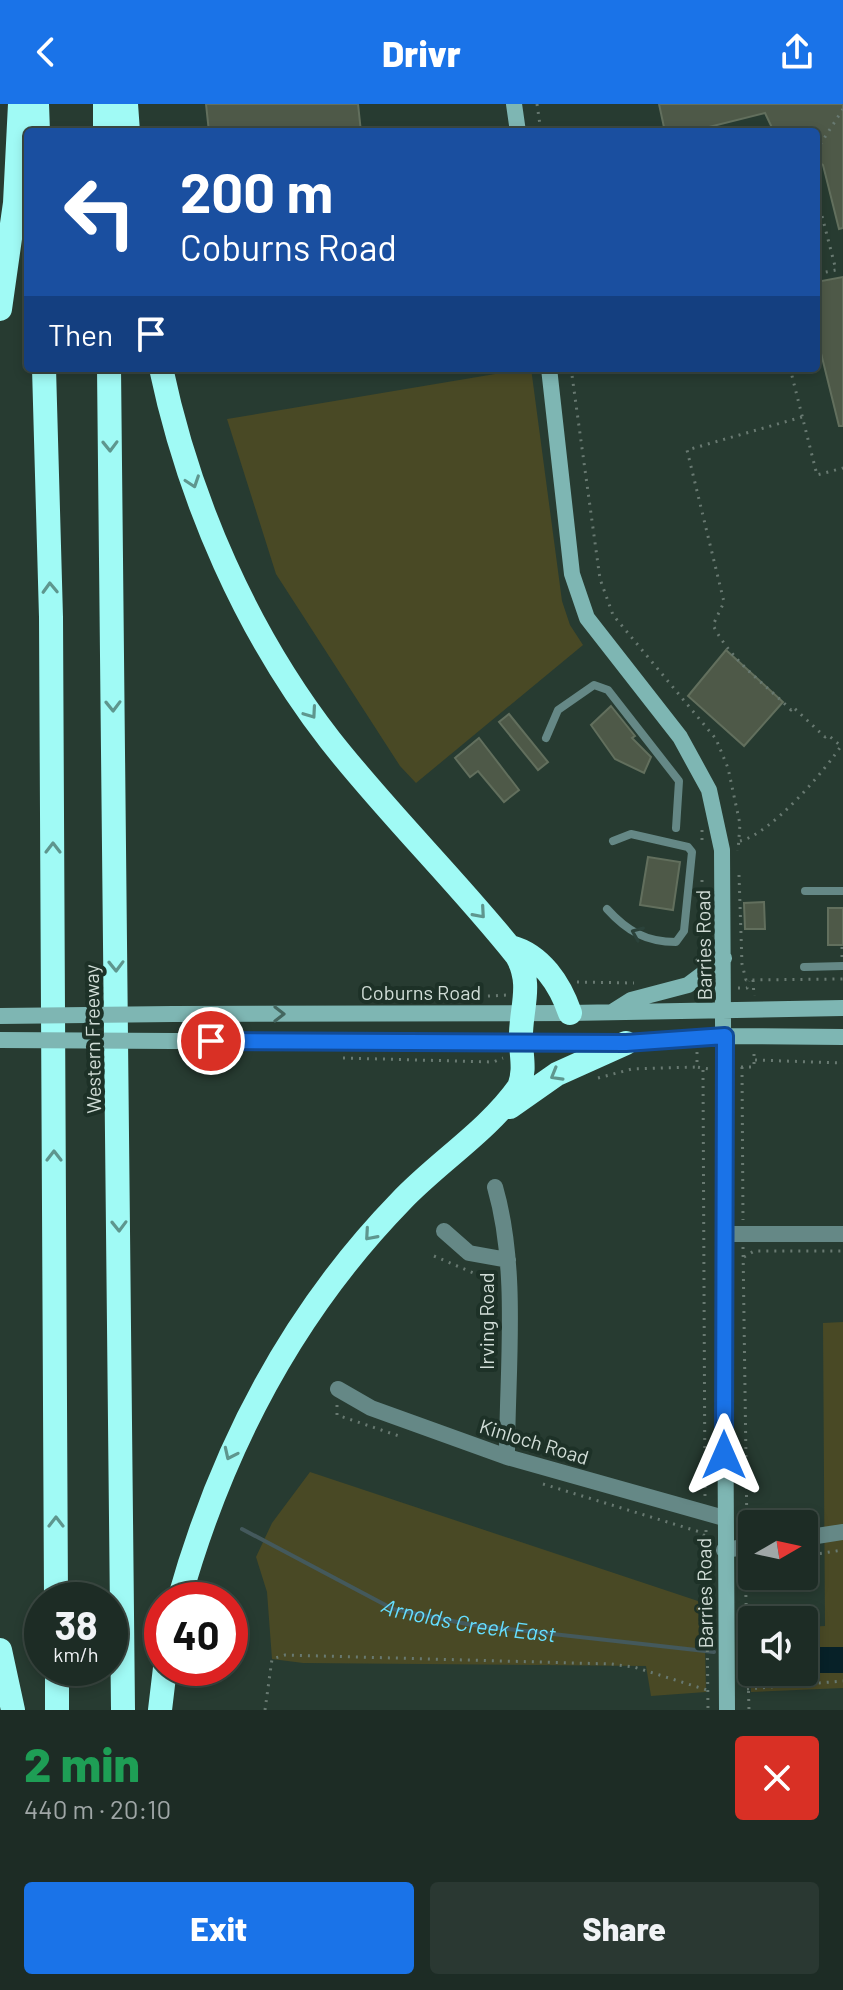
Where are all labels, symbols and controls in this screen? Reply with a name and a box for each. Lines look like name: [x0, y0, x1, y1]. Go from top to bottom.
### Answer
icon: back: [24, 30, 68, 74]
icon: share: [775, 30, 819, 74]
text: Drivr: [382, 31, 461, 74]
text: 200 m: [180, 157, 333, 224]
icon: left: [48, 160, 152, 264]
text: Coburns Road: [180, 225, 397, 268]
icon: arrive: [129, 312, 173, 356]
text: Then: [48, 316, 113, 352]
one-way arrow: [101, 440, 118, 453]
one-way arrow: [183, 475, 200, 489]
one-way arrow: [42, 581, 59, 594]
one-way arrow: [104, 700, 122, 713]
one-way arrow: [301, 705, 316, 719]
one-way arrow: [44, 841, 61, 854]
street label: Barries Road: [690, 890, 716, 1001]
one-way arrow: [470, 904, 485, 918]
one-way arrow: [631, 927, 645, 943]
one-way arrow: [108, 960, 125, 973]
street label: Western Freeway: [79, 964, 105, 1114]
street label: Coburns Road: [361, 980, 481, 1004]
one-way arrow: [273, 1005, 286, 1023]
pin: [177, 1007, 245, 1075]
icon: arrive: [189, 1019, 233, 1063]
one-way arrow: [550, 1065, 565, 1081]
one-way arrow: [45, 1149, 63, 1162]
one-way arrow: [110, 1220, 128, 1233]
one-way arrow: [365, 1226, 380, 1241]
street label: Irving Road: [474, 1272, 498, 1370]
street label: Kinloch Road: [477, 1413, 592, 1469]
position arrow: [682, 1413, 766, 1497]
one-way arrow: [224, 1445, 240, 1460]
north arrow: [738, 1510, 818, 1590]
map controls: [738, 1510, 818, 1686]
one-way arrow: [47, 1515, 65, 1528]
street label: Barries Road: [691, 1538, 717, 1649]
speed limit sign: 40: [144, 1582, 248, 1686]
water label: Arnolds Creek East: [378, 1592, 558, 1646]
text: 38: [54, 1600, 98, 1648]
button: sound: [738, 1606, 818, 1686]
text: km/h: [53, 1642, 99, 1666]
text: 2 min: [24, 1734, 140, 1792]
button: close: [735, 1736, 819, 1820]
text: 440 m · 20:10: [24, 1793, 171, 1824]
button: Exit: [24, 1882, 414, 1974]
button: Share: [430, 1882, 819, 1974]

